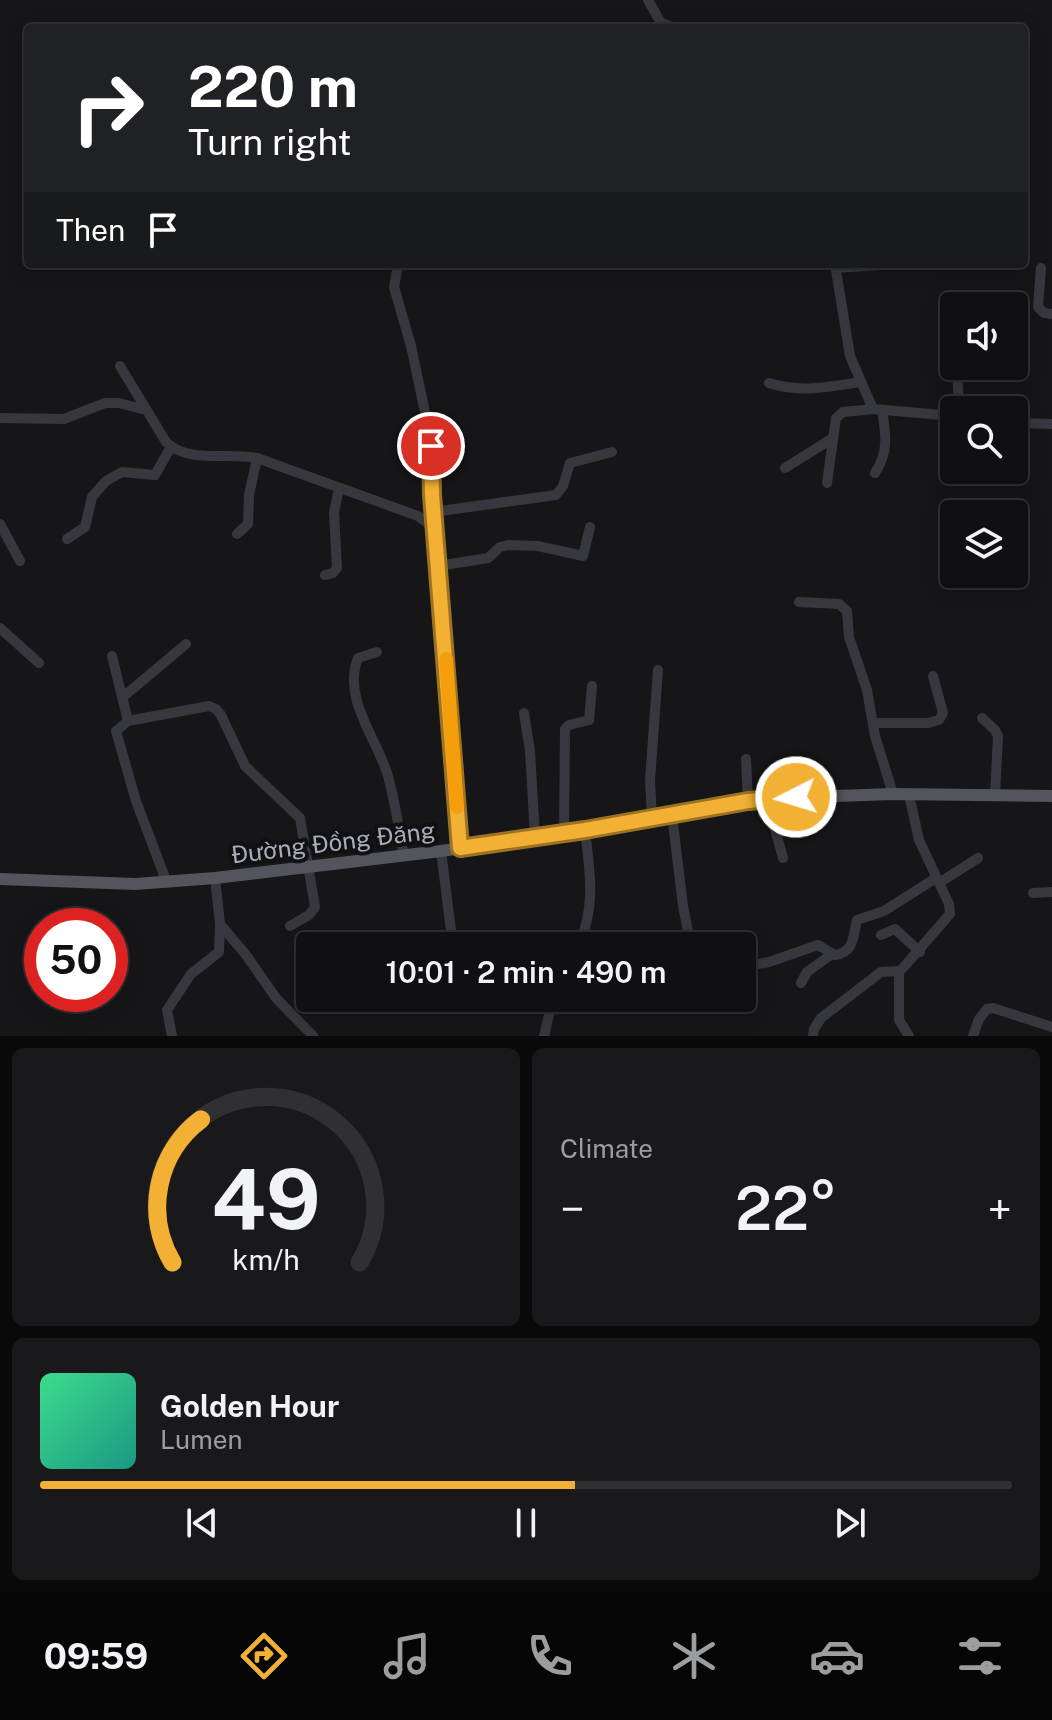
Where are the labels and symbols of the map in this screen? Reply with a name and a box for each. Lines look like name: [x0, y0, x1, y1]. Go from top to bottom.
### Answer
pin: [397, 412, 465, 480]
position arrow: [754, 755, 838, 839]
street label: Đường Đồng Đăng: [229, 816, 437, 868]
speed limit sign: 50: [24, 908, 128, 1012]

